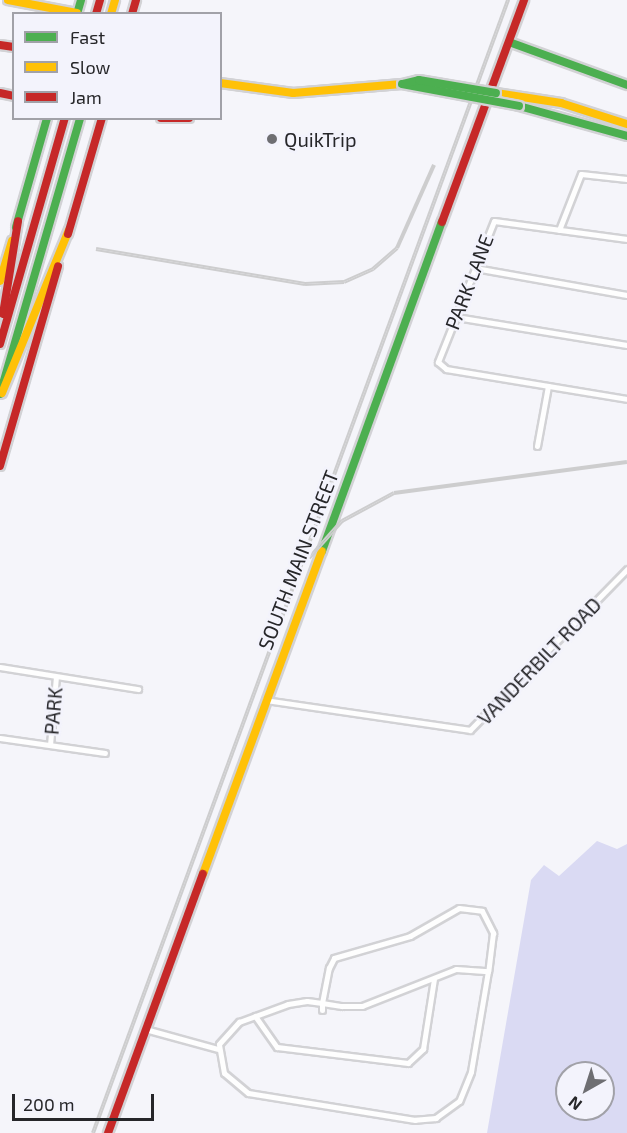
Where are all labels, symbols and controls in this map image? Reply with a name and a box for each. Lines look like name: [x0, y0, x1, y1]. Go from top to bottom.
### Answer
legend: [12, 12, 222, 120]
text: Fast: [70, 26, 105, 48]
text: Slow: [70, 56, 110, 78]
text: Jam: [70, 86, 102, 108]
place label: QuikTrip: [284, 127, 357, 151]
marker: QuikTrip: [265, 132, 279, 146]
street label: PARK LANE: [440, 231, 498, 333]
street label: SOUTH MAIN STREET: [253, 467, 343, 653]
street label: VANDERBILT ROAD: [472, 592, 606, 730]
street label: PARK: [39, 686, 67, 736]
north arrow: [555, 1061, 615, 1121]
scale bar: [15, 1082, 158, 1120]
text: 200 m: [23, 1093, 75, 1115]
text: N: [564, 1093, 585, 1115]

